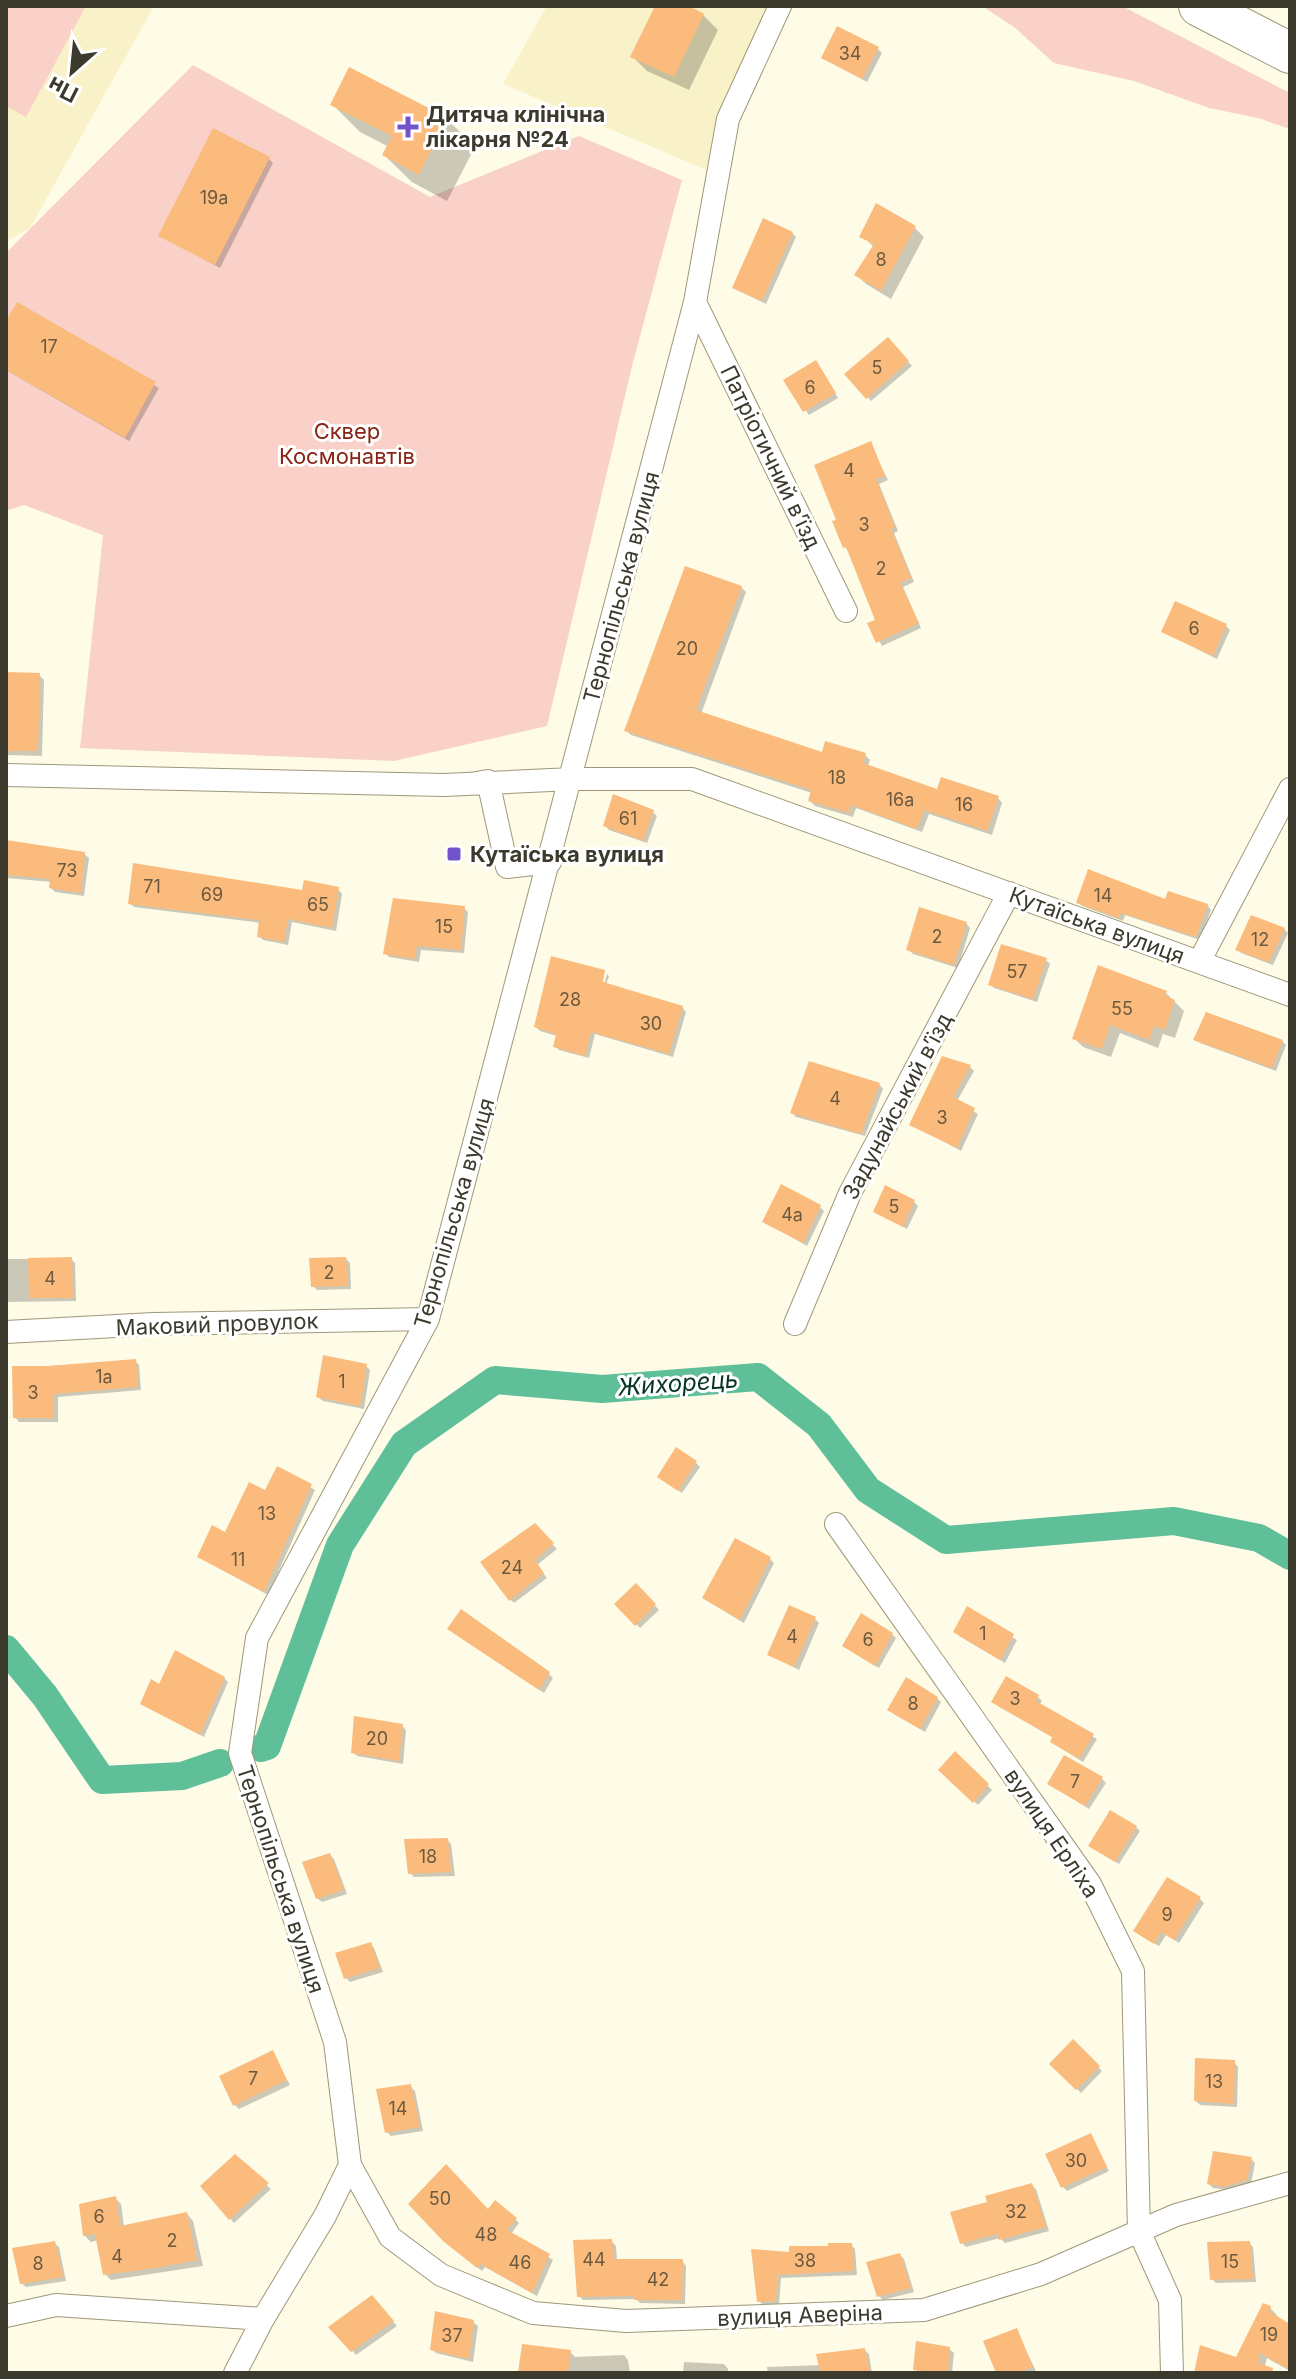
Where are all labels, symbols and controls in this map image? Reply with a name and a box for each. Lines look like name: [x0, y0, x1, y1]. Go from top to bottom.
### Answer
north arrow: [32, 32, 112, 112]
house number: 34: [839, 43, 861, 64]
text: Пн: [44, 71, 82, 108]
place label: Дитяча клінічна лікарня №24: [426, 101, 605, 152]
marker: Дитяча клінічна лікарня №24: [397, 116, 419, 138]
house number: 19а: [200, 187, 228, 208]
house number: 8: [875, 249, 887, 270]
house number: 17: [40, 336, 58, 357]
house number: 5: [872, 357, 882, 378]
street label: Патріотичний в’їзд: [715, 361, 827, 553]
house number: 6: [804, 377, 816, 398]
park label: Сквер Космонавтів: [279, 418, 415, 469]
house number: 4: [843, 460, 855, 481]
street label: Тернопільська вулиця: [578, 469, 664, 705]
house number: 3: [858, 514, 870, 535]
house number: 2: [876, 558, 886, 579]
house number: 6: [1188, 618, 1200, 639]
house number: 20: [676, 638, 698, 659]
house number: 18: [828, 767, 846, 788]
house number: 16а: [886, 789, 914, 810]
house number: 16: [955, 794, 973, 815]
house number: 61: [619, 808, 637, 829]
place label: Кутаїська вулиця: [470, 841, 664, 867]
marker: Кутаїська вулиця: [445, 845, 463, 863]
house number: 73: [56, 860, 78, 881]
house number: 71: [143, 876, 161, 897]
street label: Кутаїська вулиця: [1006, 881, 1188, 969]
house number: 69: [201, 884, 223, 905]
house number: 14: [1094, 885, 1112, 906]
house number: 65: [307, 894, 329, 915]
house number: 15: [435, 916, 453, 937]
house number: 2: [932, 926, 942, 947]
house number: 12: [1251, 929, 1269, 950]
house number: 57: [1006, 961, 1028, 982]
house number: 28: [559, 989, 581, 1010]
house number: 55: [1111, 998, 1133, 1019]
street label: Задунайський в’їзд: [837, 1008, 957, 1204]
house number: 30: [640, 1013, 662, 1034]
house number: 4: [829, 1088, 841, 1109]
street label: Тернопільська вулиця: [409, 1095, 499, 1331]
house number: 3: [936, 1107, 948, 1128]
house number: 5: [889, 1196, 899, 1217]
house number: 4а: [781, 1204, 803, 1225]
house number: 2: [324, 1262, 334, 1283]
house number: 4: [44, 1268, 56, 1289]
street label: Маковий провулок: [115, 1307, 319, 1341]
water label: Жихорець: [616, 1364, 739, 1402]
house number: 1а: [95, 1366, 113, 1387]
house number: 1: [338, 1371, 346, 1392]
house number: 3: [27, 1382, 39, 1403]
house number: 13: [258, 1503, 276, 1524]
house number: 11: [231, 1549, 245, 1570]
house number: 24: [501, 1557, 523, 1578]
house number: 1: [979, 1623, 987, 1644]
house number: 4: [786, 1626, 798, 1647]
house number: 6: [862, 1629, 874, 1650]
house number: 3: [1009, 1688, 1021, 1709]
house number: 8: [907, 1693, 919, 1714]
house number: 20: [366, 1728, 388, 1749]
street label: Тернопільська вулиця: [232, 1762, 330, 1996]
street label: вулиця Ерліха: [999, 1764, 1105, 1902]
house number: 7: [1070, 1771, 1080, 1792]
house number: 18: [419, 1846, 437, 1867]
house number: 9: [1161, 1904, 1173, 1925]
house number: 7: [248, 2068, 258, 2089]
house number: 13: [1205, 2071, 1223, 2092]
house number: 14: [389, 2098, 407, 2119]
house number: 30: [1065, 2150, 1087, 2171]
house number: 50: [429, 2188, 451, 2209]
house number: 32: [1005, 2201, 1027, 2222]
house number: 6: [93, 2206, 105, 2227]
house number: 48: [475, 2224, 497, 2245]
house number: 2: [167, 2230, 177, 2251]
house number: 4: [111, 2246, 123, 2267]
house number: 44: [582, 2249, 606, 2270]
house number: 38: [794, 2250, 816, 2271]
house number: 15: [1221, 2251, 1239, 2272]
house number: 46: [509, 2252, 531, 2273]
house number: 8: [32, 2253, 44, 2274]
house number: 42: [647, 2269, 669, 2290]
street label: вулиця Аверіна: [717, 2299, 883, 2331]
house number: 19: [1260, 2324, 1278, 2345]
house number: 37: [441, 2325, 463, 2346]

